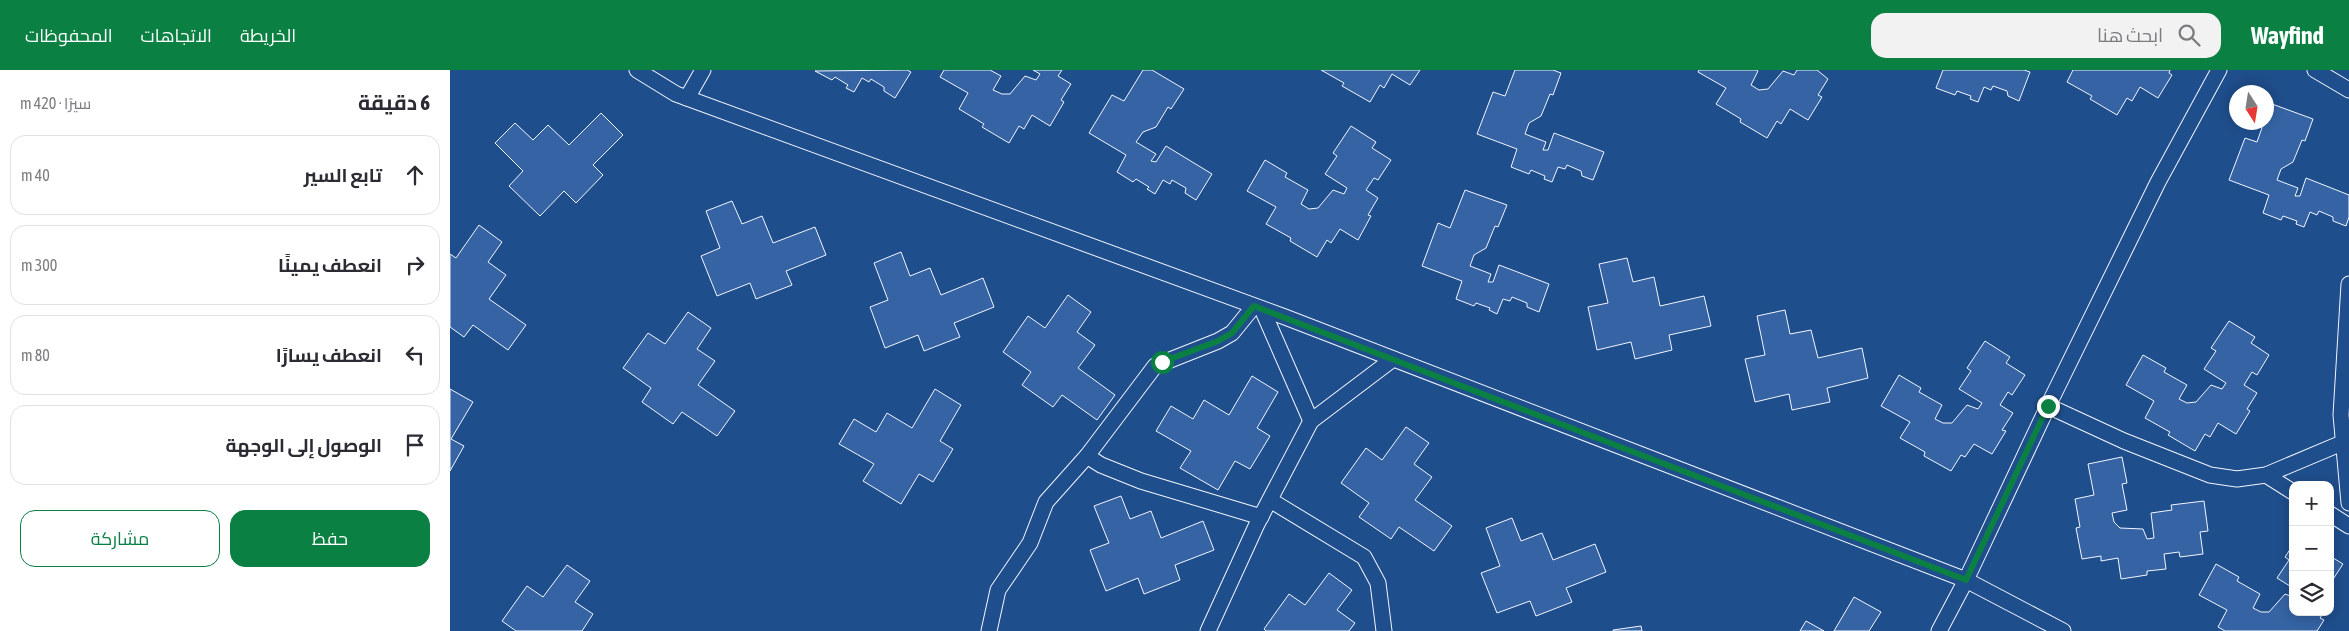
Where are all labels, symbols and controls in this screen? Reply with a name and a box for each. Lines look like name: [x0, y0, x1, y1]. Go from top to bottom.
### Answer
search box: [1871, 13, 2221, 58]
icon: search: [2175, 21, 2203, 49]
text: Wayfind: [2251, 22, 2324, 49]
text: ابحث هنا: [2097, 24, 2163, 46]
text: المحفوظات: [25, 25, 113, 46]
text: الاتجاهات: [141, 25, 212, 46]
text: الخريطة: [240, 25, 296, 46]
north arrow: [2229, 85, 2274, 130]
text: 6 دقيقة: [358, 90, 430, 114]
text: سيرًا · 420 m: [20, 94, 91, 112]
icon: ahead: [401, 161, 429, 189]
text: تابع السير: [304, 164, 382, 186]
text: 40 m: [21, 166, 50, 184]
icon: right: [401, 251, 429, 279]
text: انعطف يمينًا: [278, 254, 382, 276]
text: 300 m: [21, 256, 57, 274]
icon: left: [401, 341, 429, 369]
text: انعطف يسارًا: [276, 344, 382, 366]
text: 80 m: [21, 346, 50, 364]
route start: [1151, 351, 1174, 374]
route end: [2037, 395, 2060, 418]
icon: arrive: [401, 431, 429, 459]
text: الوصول إلى الوجهة: [225, 434, 382, 456]
map controls: [2289, 481, 2334, 616]
button: +: [2289, 481, 2334, 526]
button: مشاركة: [20, 510, 220, 567]
button: حفظ: [230, 510, 430, 567]
button: −: [2289, 526, 2334, 571]
button: layers: [2289, 571, 2334, 616]

